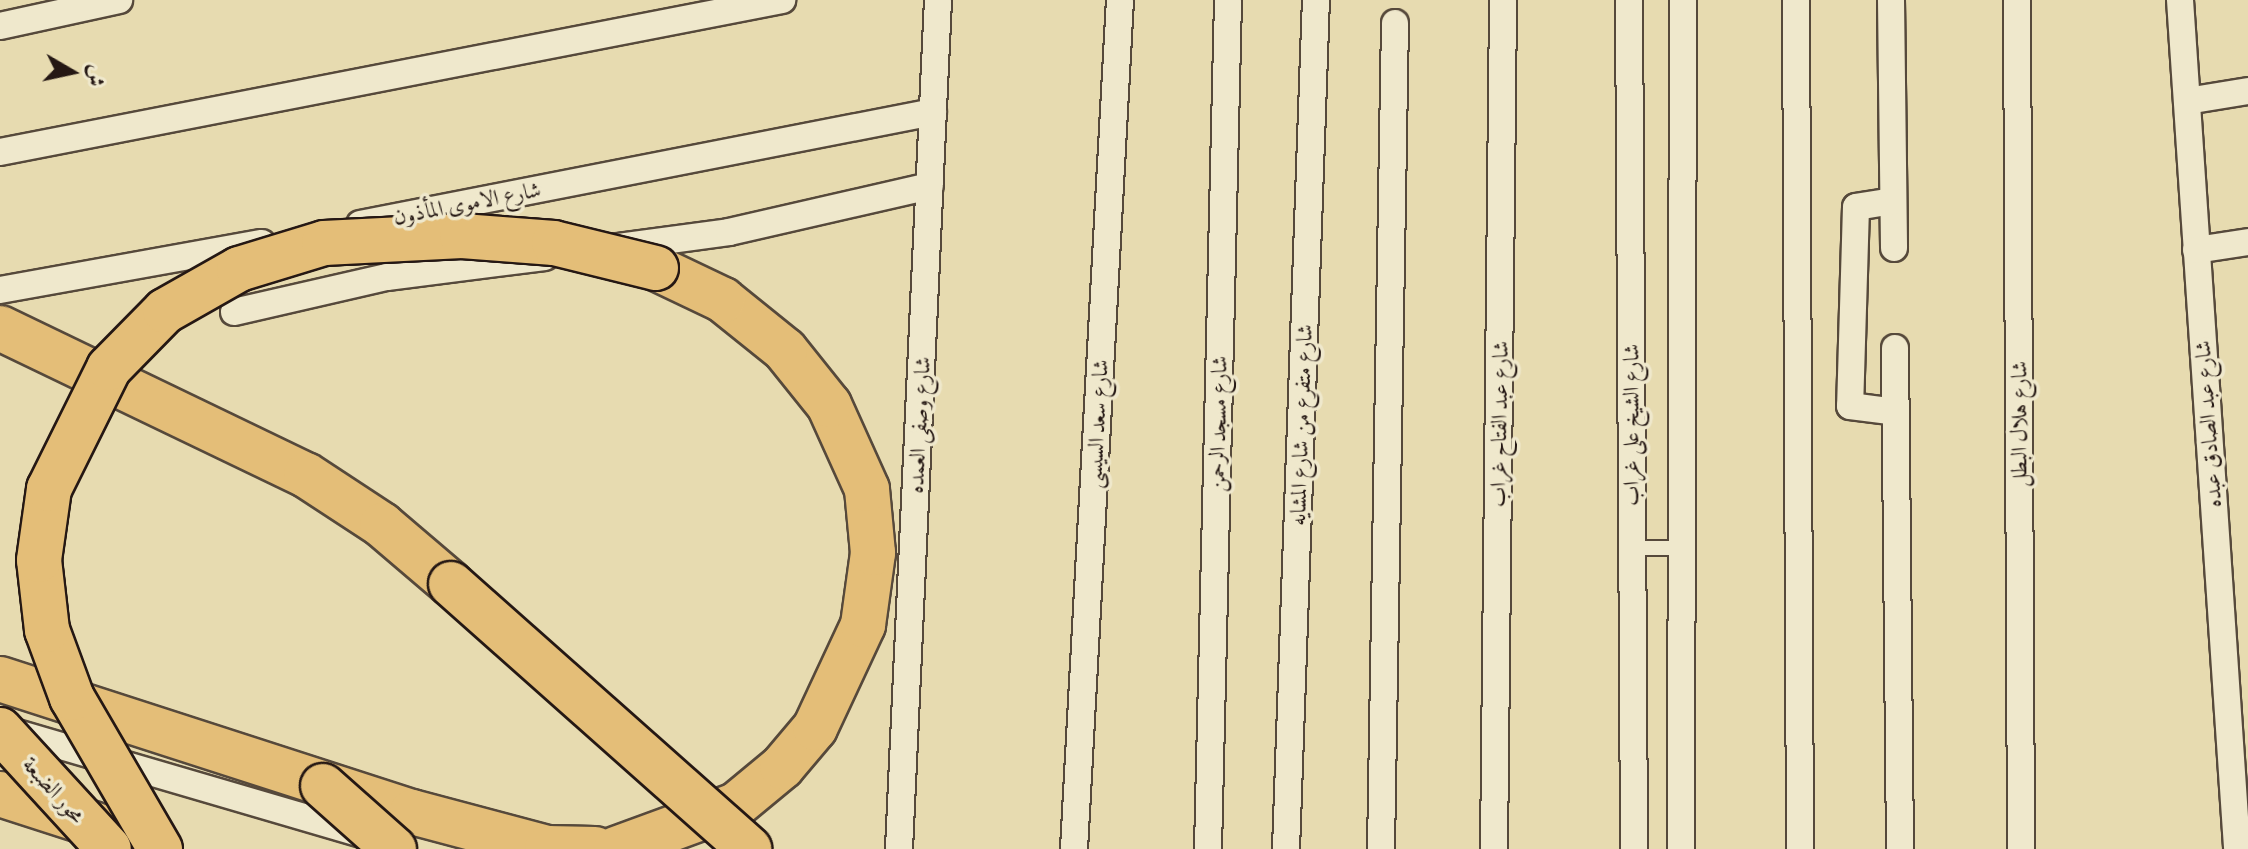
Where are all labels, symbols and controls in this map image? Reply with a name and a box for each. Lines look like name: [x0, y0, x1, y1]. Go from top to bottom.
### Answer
north arrow: [32, 32, 112, 112]
text: ش: [81, 63, 111, 89]
street label: شارع الاموى المأذون: [391, 176, 543, 230]
street label: شارع متفرع من شارع المشايه: [1284, 324, 1318, 526]
street label: شارع عبد الصادق عبده: [2189, 340, 2227, 508]
street label: شارع عبد الفتاح غراب: [1484, 341, 1514, 507]
street label: شارع الشيخ على غراب: [1618, 344, 1644, 506]
street label: شارع وصفى العمده: [902, 356, 936, 494]
street label: شارع مسجد الرحمن: [1204, 356, 1232, 492]
street label: شارع سعد السيسى: [1080, 359, 1114, 489]
street label: شارع هلال البطل: [2006, 361, 2032, 487]
street label: محور الضبعة: [17, 751, 91, 829]

